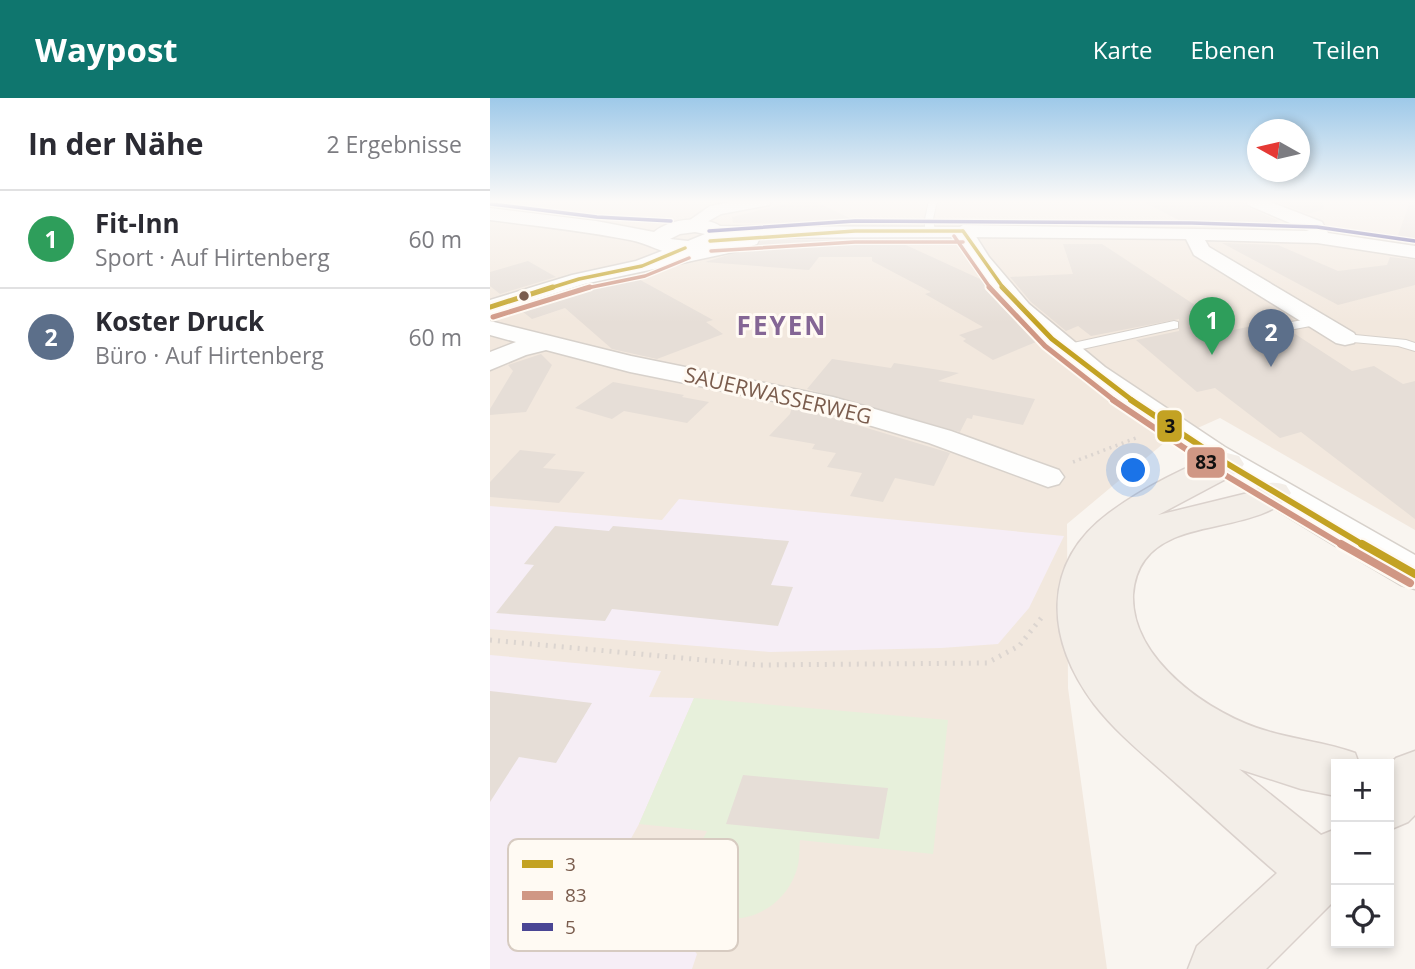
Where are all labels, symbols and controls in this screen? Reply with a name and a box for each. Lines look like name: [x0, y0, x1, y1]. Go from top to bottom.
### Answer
text: Waypost: [35, 27, 178, 72]
text: Karte: [1093, 33, 1153, 66]
text: Ebenen: [1191, 33, 1275, 66]
text: Teilen: [1313, 33, 1380, 66]
north arrow: [1247, 119, 1310, 182]
text: In der Nähe: [28, 123, 204, 164]
text: 2 Ergebnisse: [326, 128, 462, 160]
text: Fit-Inn: [95, 205, 180, 241]
text: 1: [44, 223, 58, 255]
text: 60 m: [408, 223, 462, 255]
text: Sport · Auf Hirtenberg: [95, 241, 330, 273]
unlabelled marker: [517, 289, 531, 303]
pin: 1: [1189, 297, 1235, 355]
text: Koster Druck: [95, 303, 264, 339]
district label: FEYEN: [737, 307, 827, 343]
pin: 2: [1248, 309, 1294, 367]
text: 2: [44, 321, 58, 353]
text: 60 m: [408, 321, 462, 353]
text: Büro · Auf Hirtenberg: [95, 339, 324, 371]
street label: SAUERWASSERWEG: [682, 360, 875, 430]
line badge: 3: [1156, 409, 1183, 443]
text: 3: [1165, 413, 1176, 439]
line badge: 83: [1186, 446, 1226, 479]
text: 83: [1195, 449, 1217, 475]
your location: [1116, 453, 1150, 487]
map controls: [1331, 759, 1394, 948]
button: +: [1331, 759, 1394, 822]
button: −: [1331, 822, 1394, 885]
legend: [508, 839, 738, 951]
text: 3: [565, 851, 576, 877]
text: 83: [565, 882, 587, 908]
button: locate: [1331, 885, 1394, 948]
text: 5: [565, 914, 576, 940]

